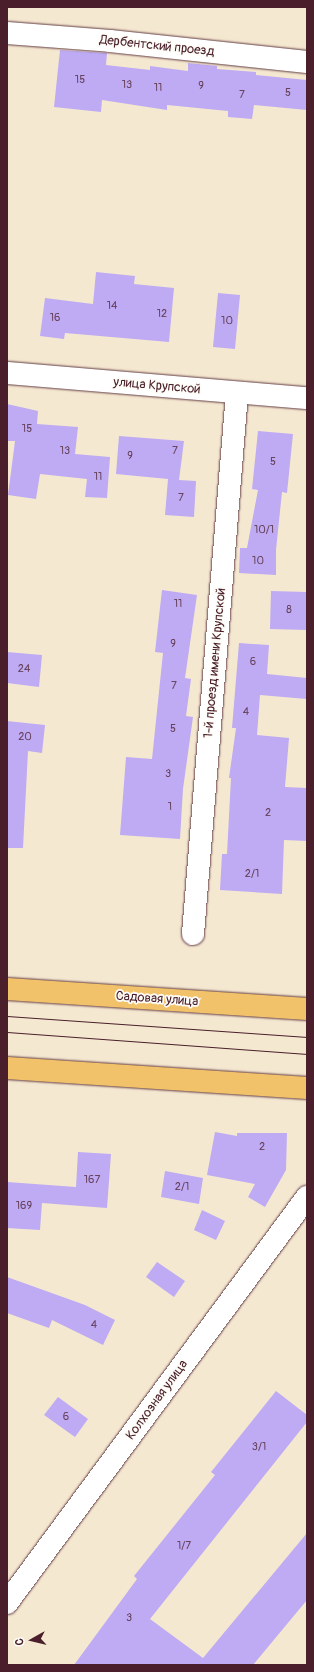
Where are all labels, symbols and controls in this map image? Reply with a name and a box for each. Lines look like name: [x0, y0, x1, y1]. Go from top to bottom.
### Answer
street label: Дербентский проезд: [99, 32, 215, 60]
house number: 15: [75, 73, 85, 87]
house number: 13: [122, 78, 132, 92]
house number: 9: [198, 79, 204, 93]
house number: 11: [154, 81, 162, 95]
house number: 5: [285, 86, 291, 100]
house number: 7: [239, 88, 245, 102]
house number: 14: [107, 299, 117, 313]
house number: 12: [157, 307, 167, 321]
house number: 16: [50, 311, 60, 325]
house number: 10: [221, 314, 233, 328]
street label: улица Крупской: [113, 374, 201, 398]
house number: 15: [22, 422, 32, 436]
house number: 13: [60, 444, 70, 458]
house number: 7: [172, 444, 178, 458]
house number: 9: [127, 449, 133, 463]
house number: 5: [270, 455, 276, 469]
house number: 11: [94, 470, 102, 484]
house number: 7: [178, 491, 184, 505]
house number: 10/1: [254, 523, 274, 537]
house number: 10: [252, 554, 264, 568]
street label: 1-й проезд имени Крупской: [201, 587, 229, 739]
house number: 11: [174, 597, 182, 611]
house number: 8: [286, 603, 292, 617]
house number: 9: [170, 637, 176, 651]
house number: 6: [250, 655, 256, 669]
house number: 24: [18, 662, 30, 676]
house number: 7: [171, 679, 177, 693]
house number: 4: [243, 705, 249, 719]
house number: 5: [170, 722, 176, 736]
house number: 20: [18, 730, 32, 744]
house number: 3: [165, 767, 171, 781]
house number: 1: [168, 800, 172, 814]
house number: 2: [265, 806, 271, 820]
house number: 2/1: [245, 867, 259, 881]
street label: Садовая улица: [115, 988, 199, 1010]
house number: 2: [259, 1140, 265, 1154]
house number: 167: [84, 1173, 100, 1187]
house number: 2/1: [175, 1180, 189, 1194]
house number: 169: [16, 1199, 32, 1213]
house number: 4: [91, 1318, 97, 1332]
street label: Колхозная улица: [123, 1357, 191, 1443]
house number: 6: [63, 1410, 69, 1424]
house number: 3/1: [252, 1440, 266, 1454]
house number: 1/7: [177, 1539, 191, 1553]
house number: 3: [126, 1611, 132, 1625]
north arrow: [12, 1620, 52, 1660]
text: С: [13, 1637, 27, 1646]

